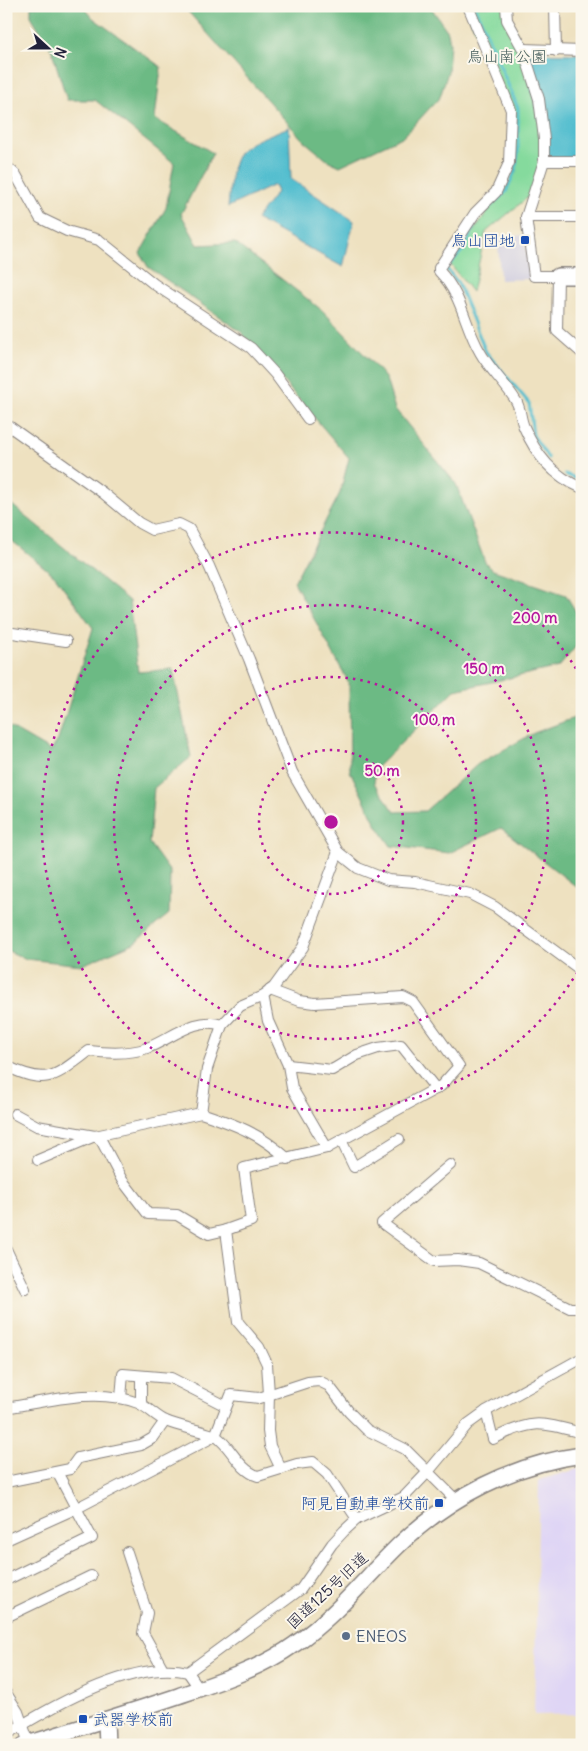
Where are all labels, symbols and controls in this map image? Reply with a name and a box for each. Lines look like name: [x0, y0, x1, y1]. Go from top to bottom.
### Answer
north arrow: [22, 22, 72, 72]
text: N: [50, 45, 70, 60]
park label: 烏山南公園: [467, 46, 547, 66]
place label: 烏山団地: [451, 230, 515, 250]
marker: 烏山団地: [519, 234, 531, 246]
text: 200 m: [513, 608, 557, 627]
text: 150 m: [463, 659, 505, 678]
text: 100 m: [413, 710, 455, 729]
text: 50 m: [364, 761, 400, 780]
centre of rings: [322, 813, 340, 831]
place label: 阿見自動車学校前: [301, 1493, 429, 1513]
marker: 阿見自動車学校前: [433, 1497, 445, 1509]
street label: 国道125号旧道: [282, 1547, 372, 1633]
place label: ENEOS: [356, 1626, 407, 1646]
marker: ENEOS: [340, 1630, 352, 1642]
place label: 武器学校前: [93, 1709, 173, 1729]
marker: 武器学校前: [77, 1713, 89, 1725]

